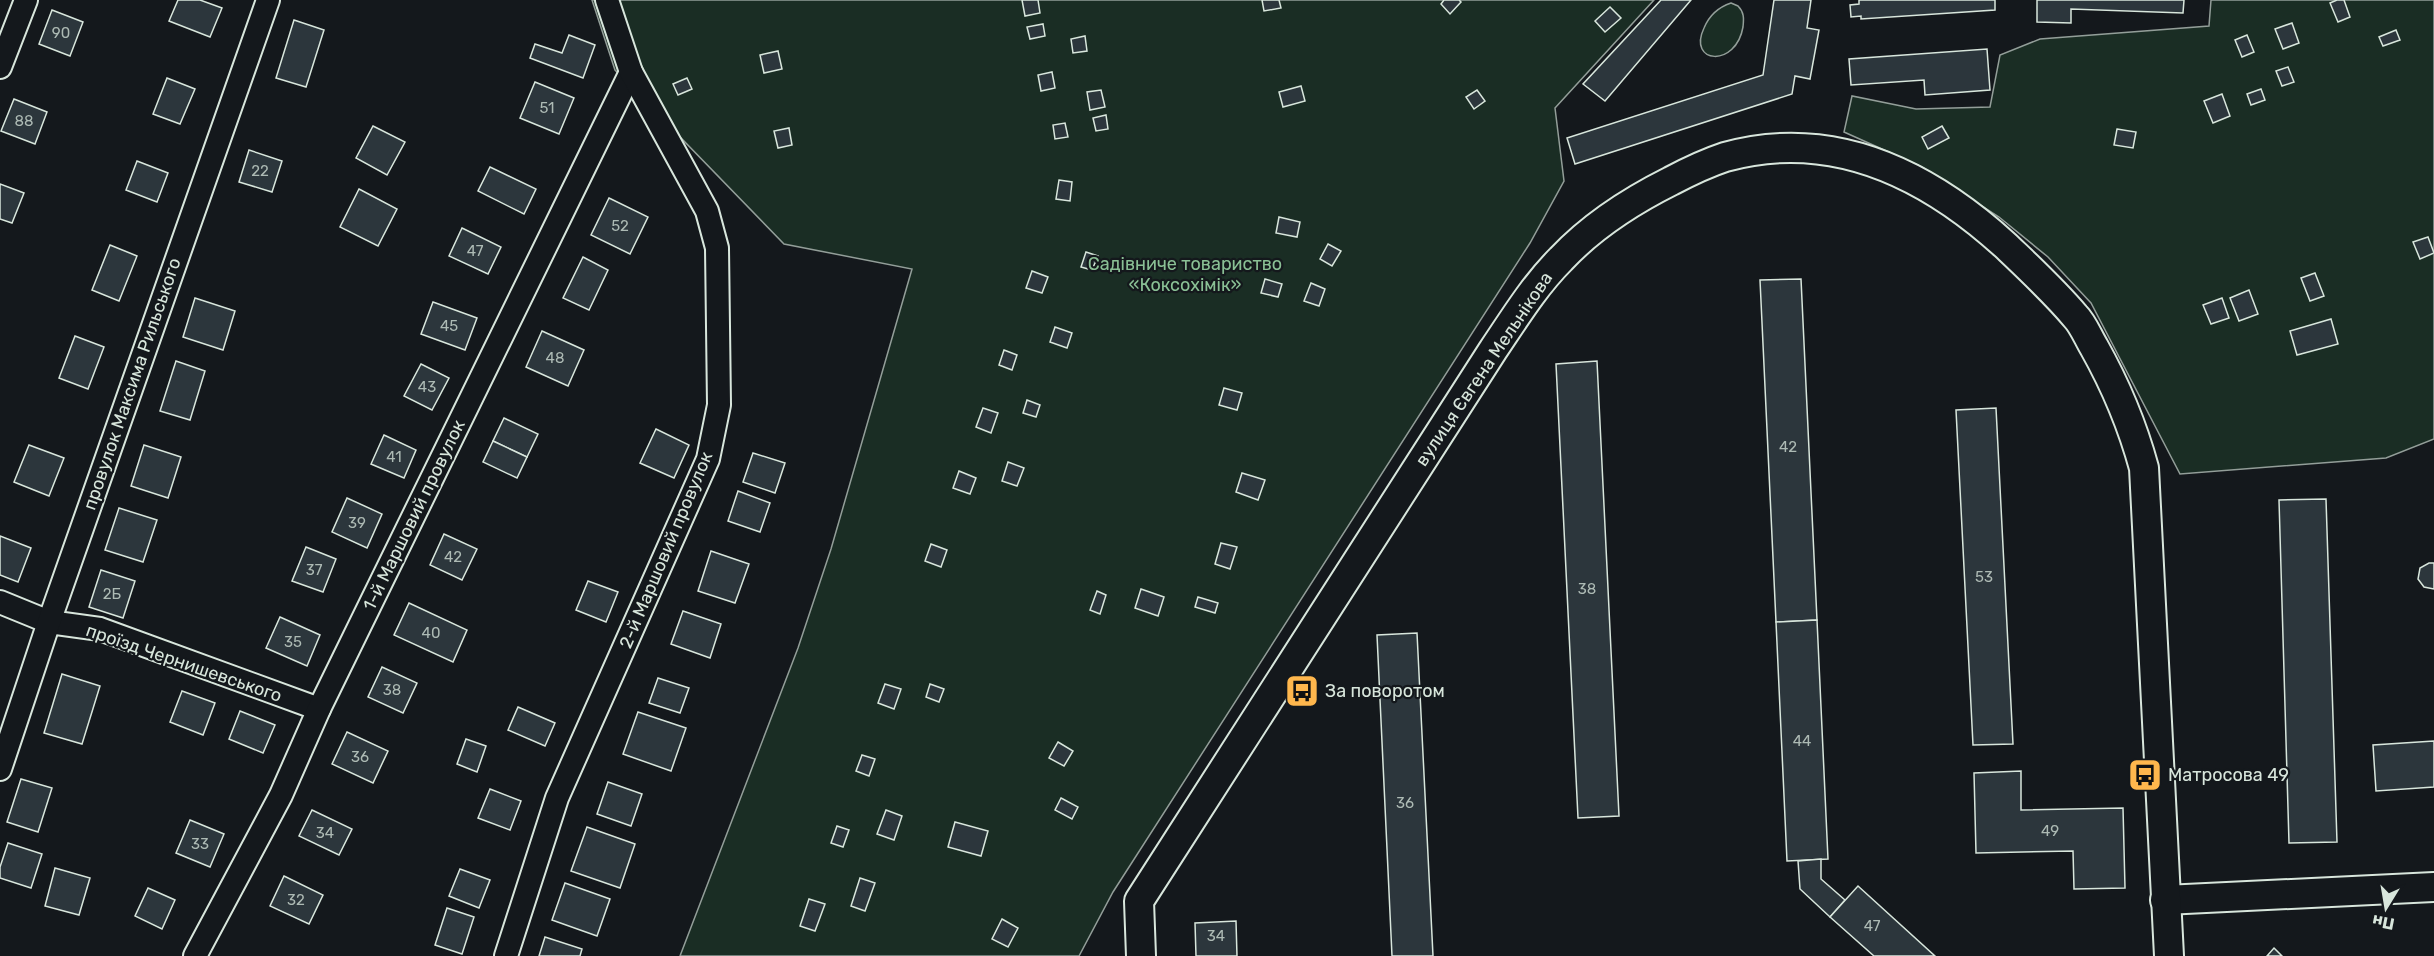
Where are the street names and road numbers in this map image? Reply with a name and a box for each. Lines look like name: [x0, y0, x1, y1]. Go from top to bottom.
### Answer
street label: провулок Максима Рильського: [78, 255, 186, 513]
street label: вулиця Євгена Мельнікова: [1411, 268, 1557, 470]
street label: 1-й Маршовий провулок: [358, 416, 470, 614]
street label: 2-й Маршовий провулок: [615, 448, 718, 652]
street label: проїзд Чернишевського: [83, 619, 285, 707]

